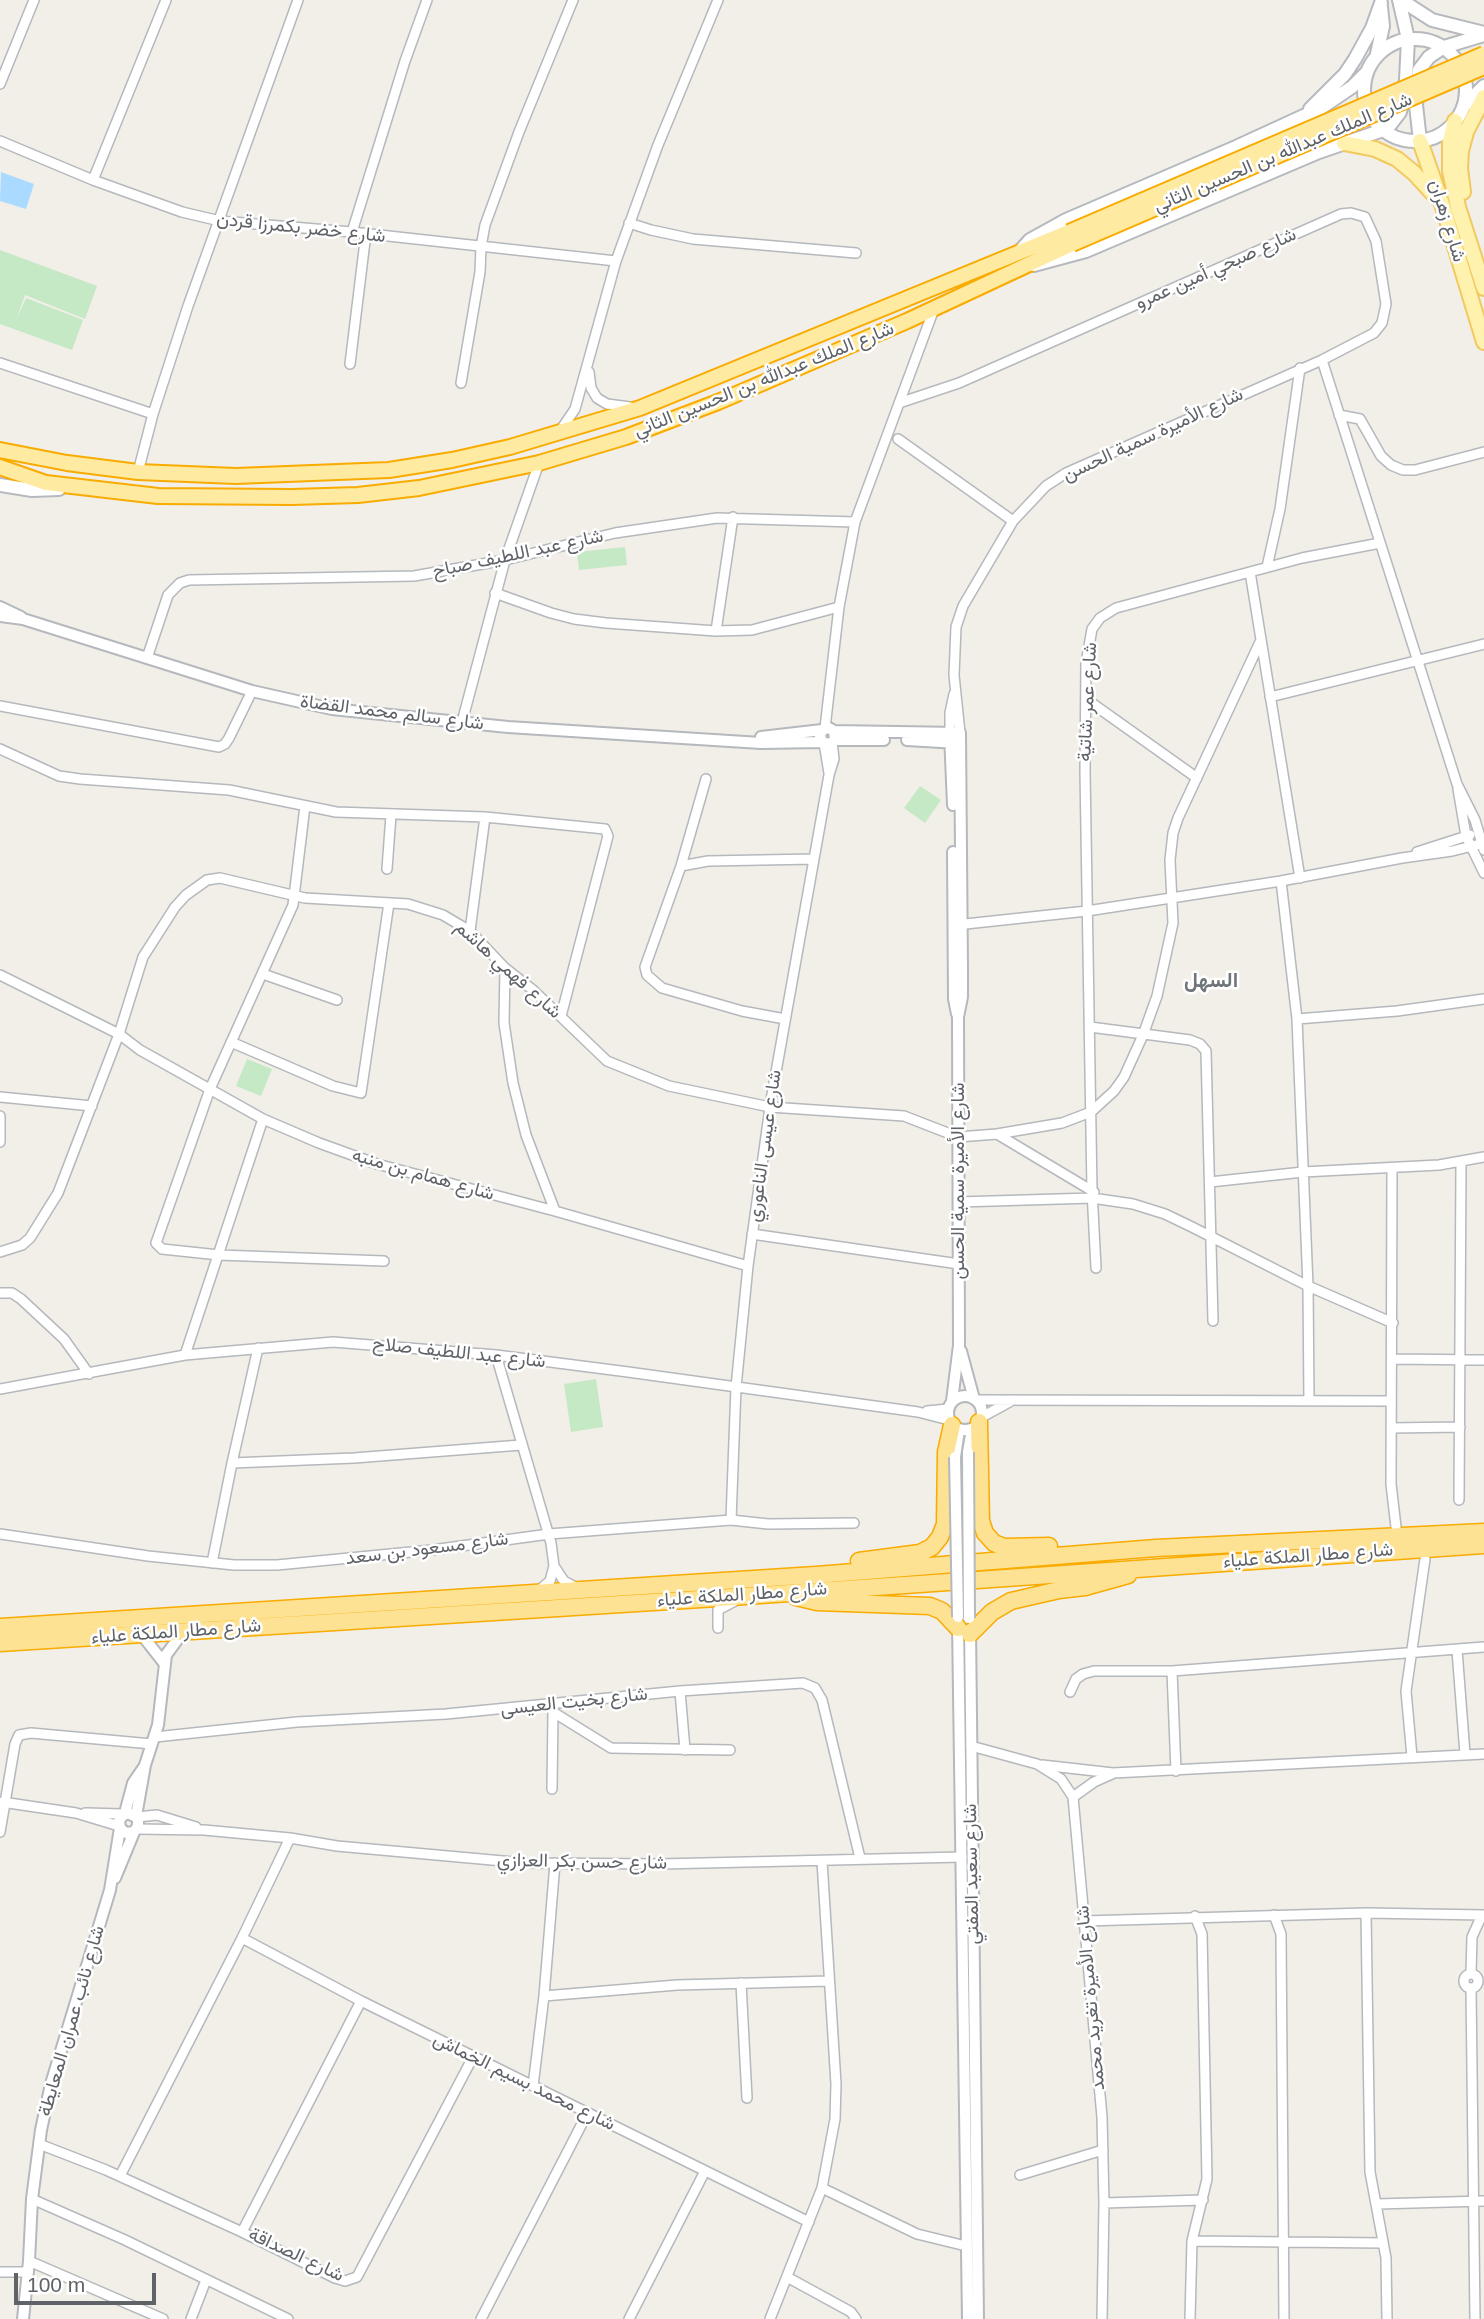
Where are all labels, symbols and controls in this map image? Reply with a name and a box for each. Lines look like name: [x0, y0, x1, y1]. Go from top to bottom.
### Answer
street label: شارع الملك عبدالله بن الحسين الثاني: [1150, 88, 1416, 218]
street label: شارع زهران: [1424, 177, 1470, 265]
street label: شارع خضر بكمرزا قردن: [215, 208, 387, 248]
street label: شارع صبحي أمين عمرو: [1132, 223, 1300, 315]
street label: شارع الملك عبدالله بن الحسين الثاني: [631, 317, 897, 443]
street label: شارع الأميرة سمية الحسن: [1059, 383, 1247, 487]
street label: شارع عبد اللطيف صباح: [430, 525, 606, 583]
street label: شارع عمر شاتية: [1073, 642, 1103, 762]
street label: شارع سالم محمد القضاة: [299, 690, 485, 736]
street label: شارع فهمي هاشم: [450, 916, 566, 1024]
district label: السهل: [1184, 968, 1238, 994]
street label: شارع عيسى الناعوري: [743, 1068, 787, 1224]
street label: شارع الأميرة سمية الحسن: [948, 1083, 970, 1279]
street label: شارع همام بن منبه: [349, 1144, 497, 1206]
street label: شارع عبد اللطيف صلاح: [371, 1333, 547, 1373]
street label: شارع مسعود بن سعد: [344, 1528, 510, 1570]
street label: شارع مطار الملكة علياء: [1222, 1539, 1394, 1573]
street label: شارع مطار الملكة علياء: [656, 1578, 828, 1612]
street label: شارع مطار الملكة علياء: [90, 1615, 262, 1649]
street label: شارع بخيت العيسى: [499, 1683, 649, 1721]
street label: شارع سعيد المفتي: [959, 1803, 985, 1945]
street label: شارع حسن بكر العزازي: [497, 1849, 667, 1875]
street label: شارع الأميرة تغريد محمد: [1072, 1904, 1110, 2092]
street label: شارع نائب عمران المعايطة: [34, 1923, 110, 2119]
street label: شارع محمد بسيم الخماش: [429, 2028, 619, 2136]
street label: شارع الصداقة: [245, 2223, 347, 2287]
scale bar: [18, 2260, 159, 2304]
text: 100 m: [27, 2273, 85, 2296]

